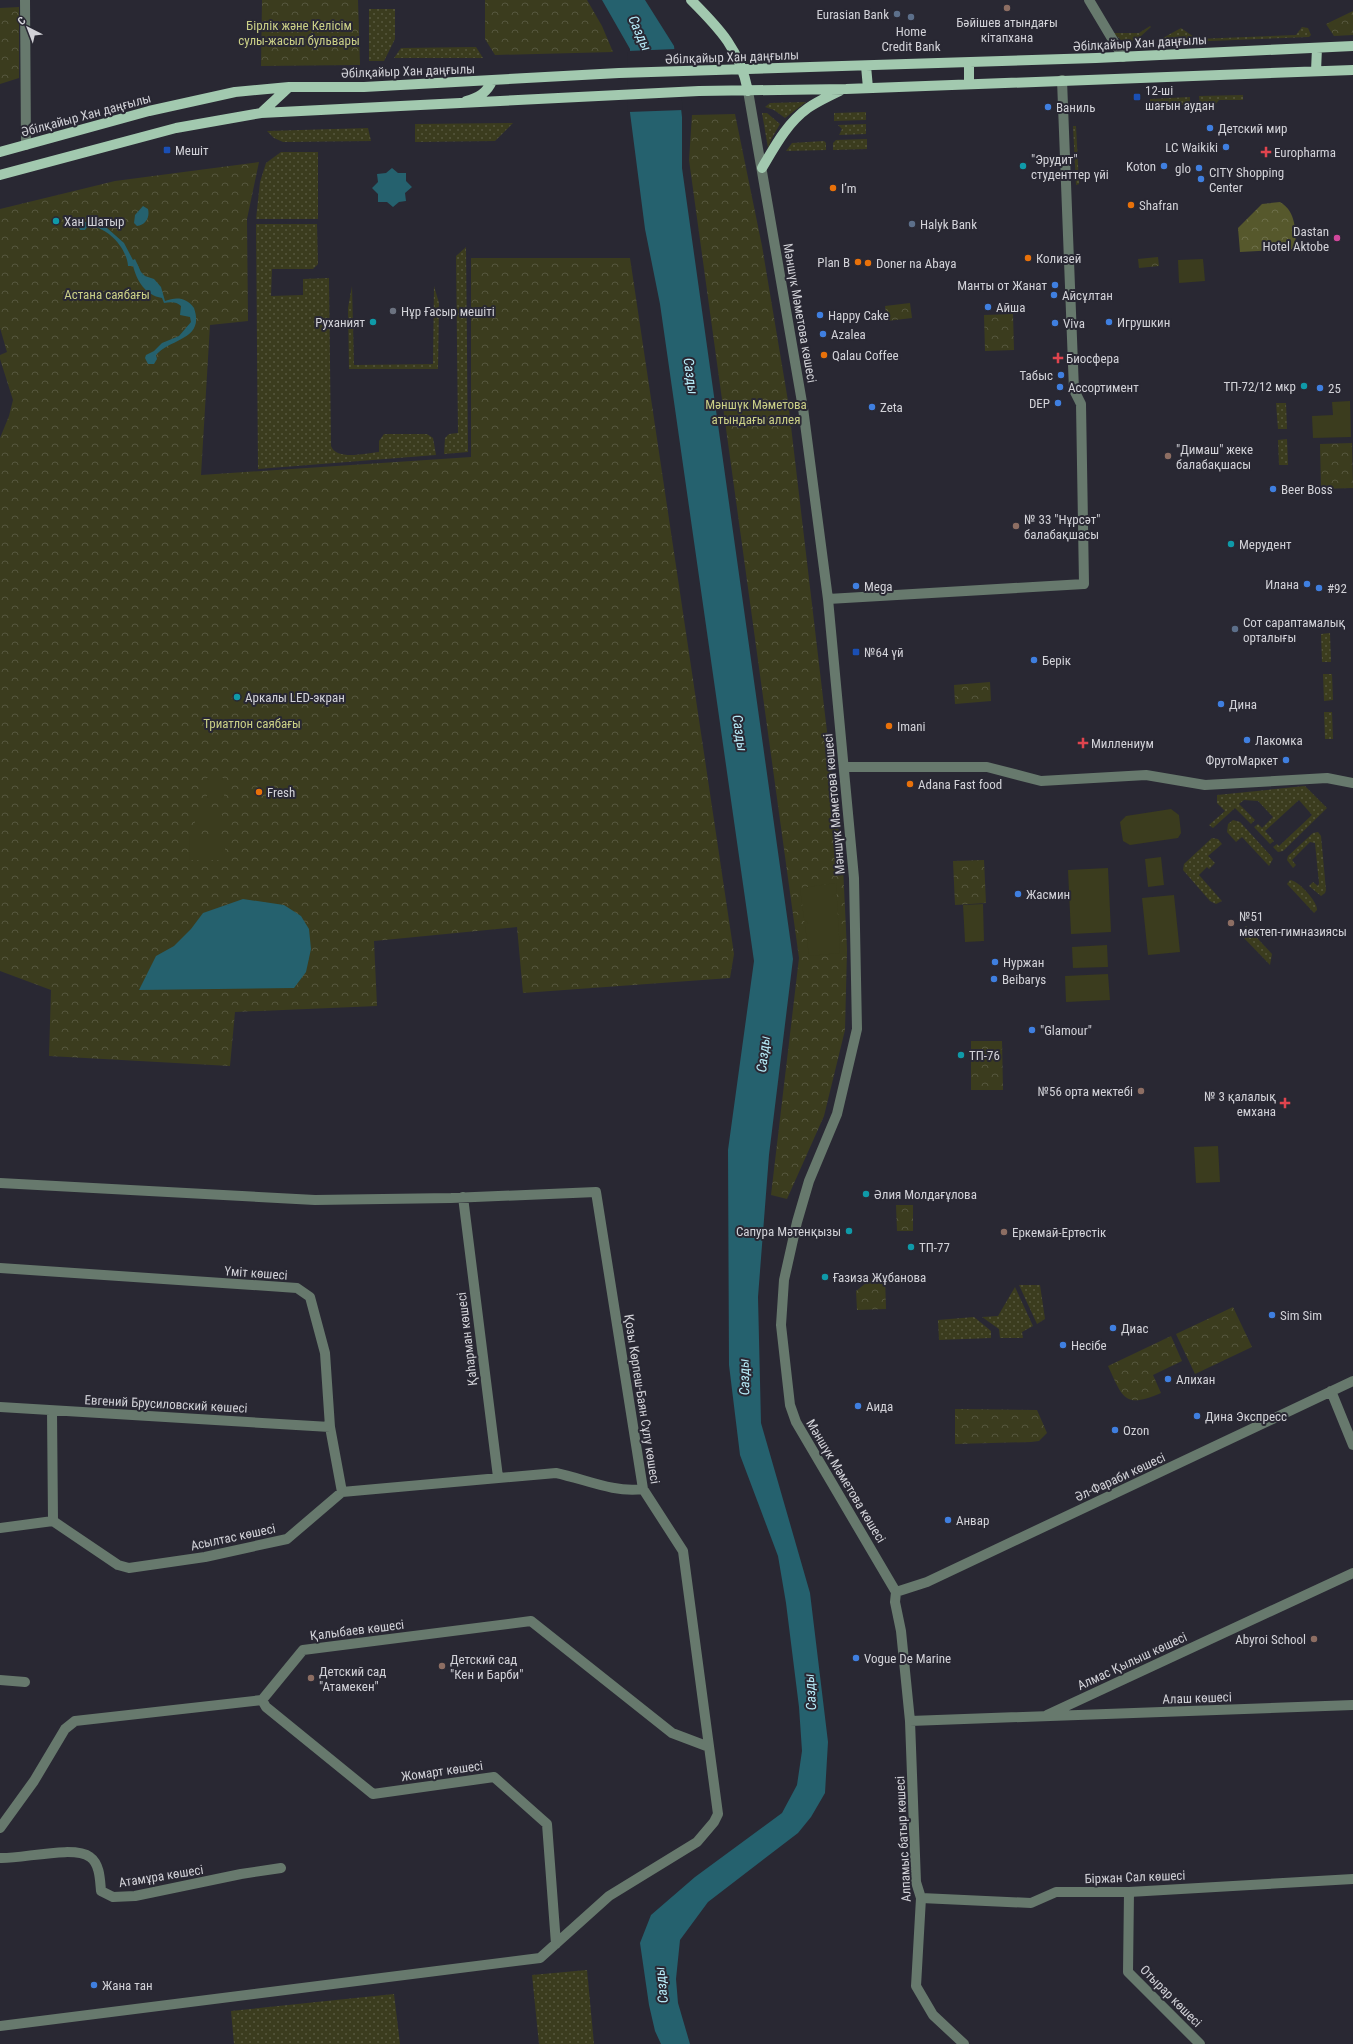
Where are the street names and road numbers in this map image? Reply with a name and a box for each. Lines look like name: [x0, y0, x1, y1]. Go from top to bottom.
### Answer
street label: Әбілқайыр Хан даңғылы: [1073, 32, 1207, 54]
street label: Әбілқайыр Хан даңғылы: [665, 47, 799, 67]
street label: Әбілқайыр Хан даңғылы: [341, 61, 475, 81]
street label: Әбілқайыр Хан даңғылы: [19, 90, 153, 140]
street label: Мәншүк Мәметова көшесі: [780, 242, 820, 384]
street label: Мәншүк Мәметова көшесі: [820, 733, 848, 875]
street label: Үміт көшесі: [224, 1263, 288, 1283]
street label: Қаһарман көшесі: [454, 1291, 480, 1387]
street label: Қозы Көрпеш-Баян Сұлу көшесі: [621, 1313, 663, 1485]
street label: Евгений Брусиловский көшесі: [84, 1392, 248, 1416]
street label: Мәншүк Мәметова көшесі: [803, 1417, 889, 1545]
street label: Әл-Фараби көшесі: [1072, 1450, 1168, 1504]
street label: Асылтас көшесі: [189, 1521, 277, 1553]
street label: Қалыбаев көшесі: [309, 1617, 405, 1643]
street label: Алмас Қылыш көшесі: [1075, 1629, 1189, 1693]
street label: Алаш көшесі: [1162, 1689, 1232, 1707]
street label: Жомарт көшесі: [400, 1758, 484, 1784]
street label: Алпамыс батыр көшесі: [892, 1776, 914, 1902]
street label: Атамұра көшесі: [118, 1862, 204, 1890]
street label: Біржан Сал көшесі: [1084, 1868, 1186, 1886]
street label: Отырар көшесі: [1137, 1962, 1205, 2030]

